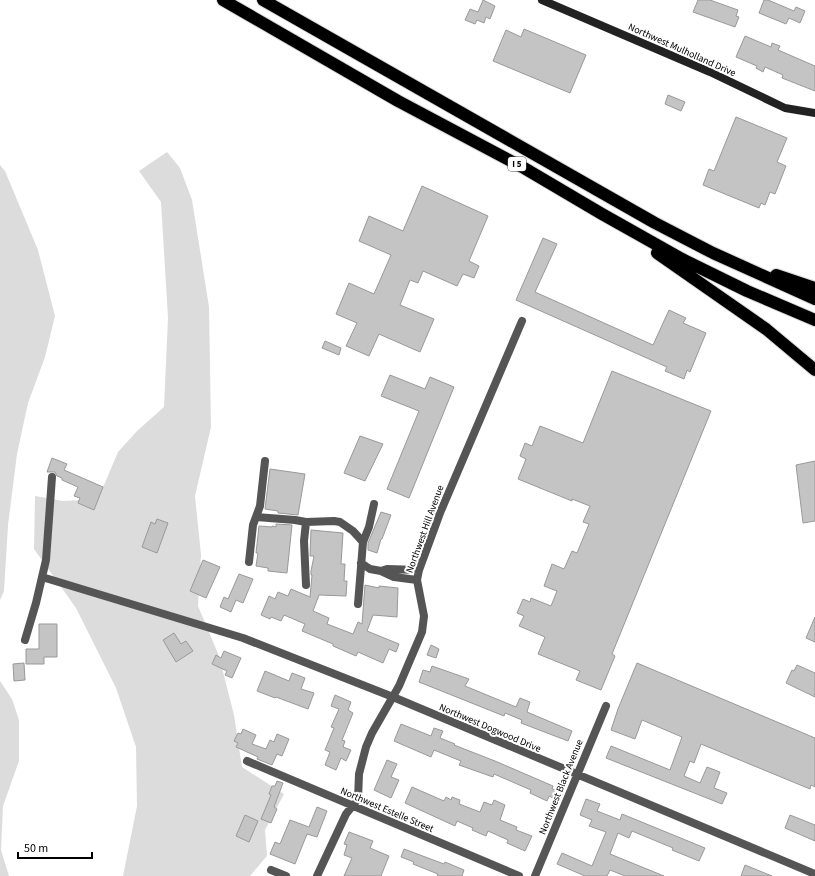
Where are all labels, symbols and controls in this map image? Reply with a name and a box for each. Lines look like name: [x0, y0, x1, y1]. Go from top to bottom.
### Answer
street label: Northwest Mulholland Drive: [626, 20, 738, 80]
road number: I 5: [508, 157, 526, 171]
street label: Northwest Hill Avenue: [403, 483, 447, 575]
street label: Northwest Dogwood Drive: [437, 700, 543, 756]
street label: Northwest Black Avenue: [536, 737, 587, 837]
street label: Northwest Estelle Street: [338, 784, 436, 836]
scale bar: [18, 834, 92, 860]
text: 50 m: [24, 840, 48, 857]

